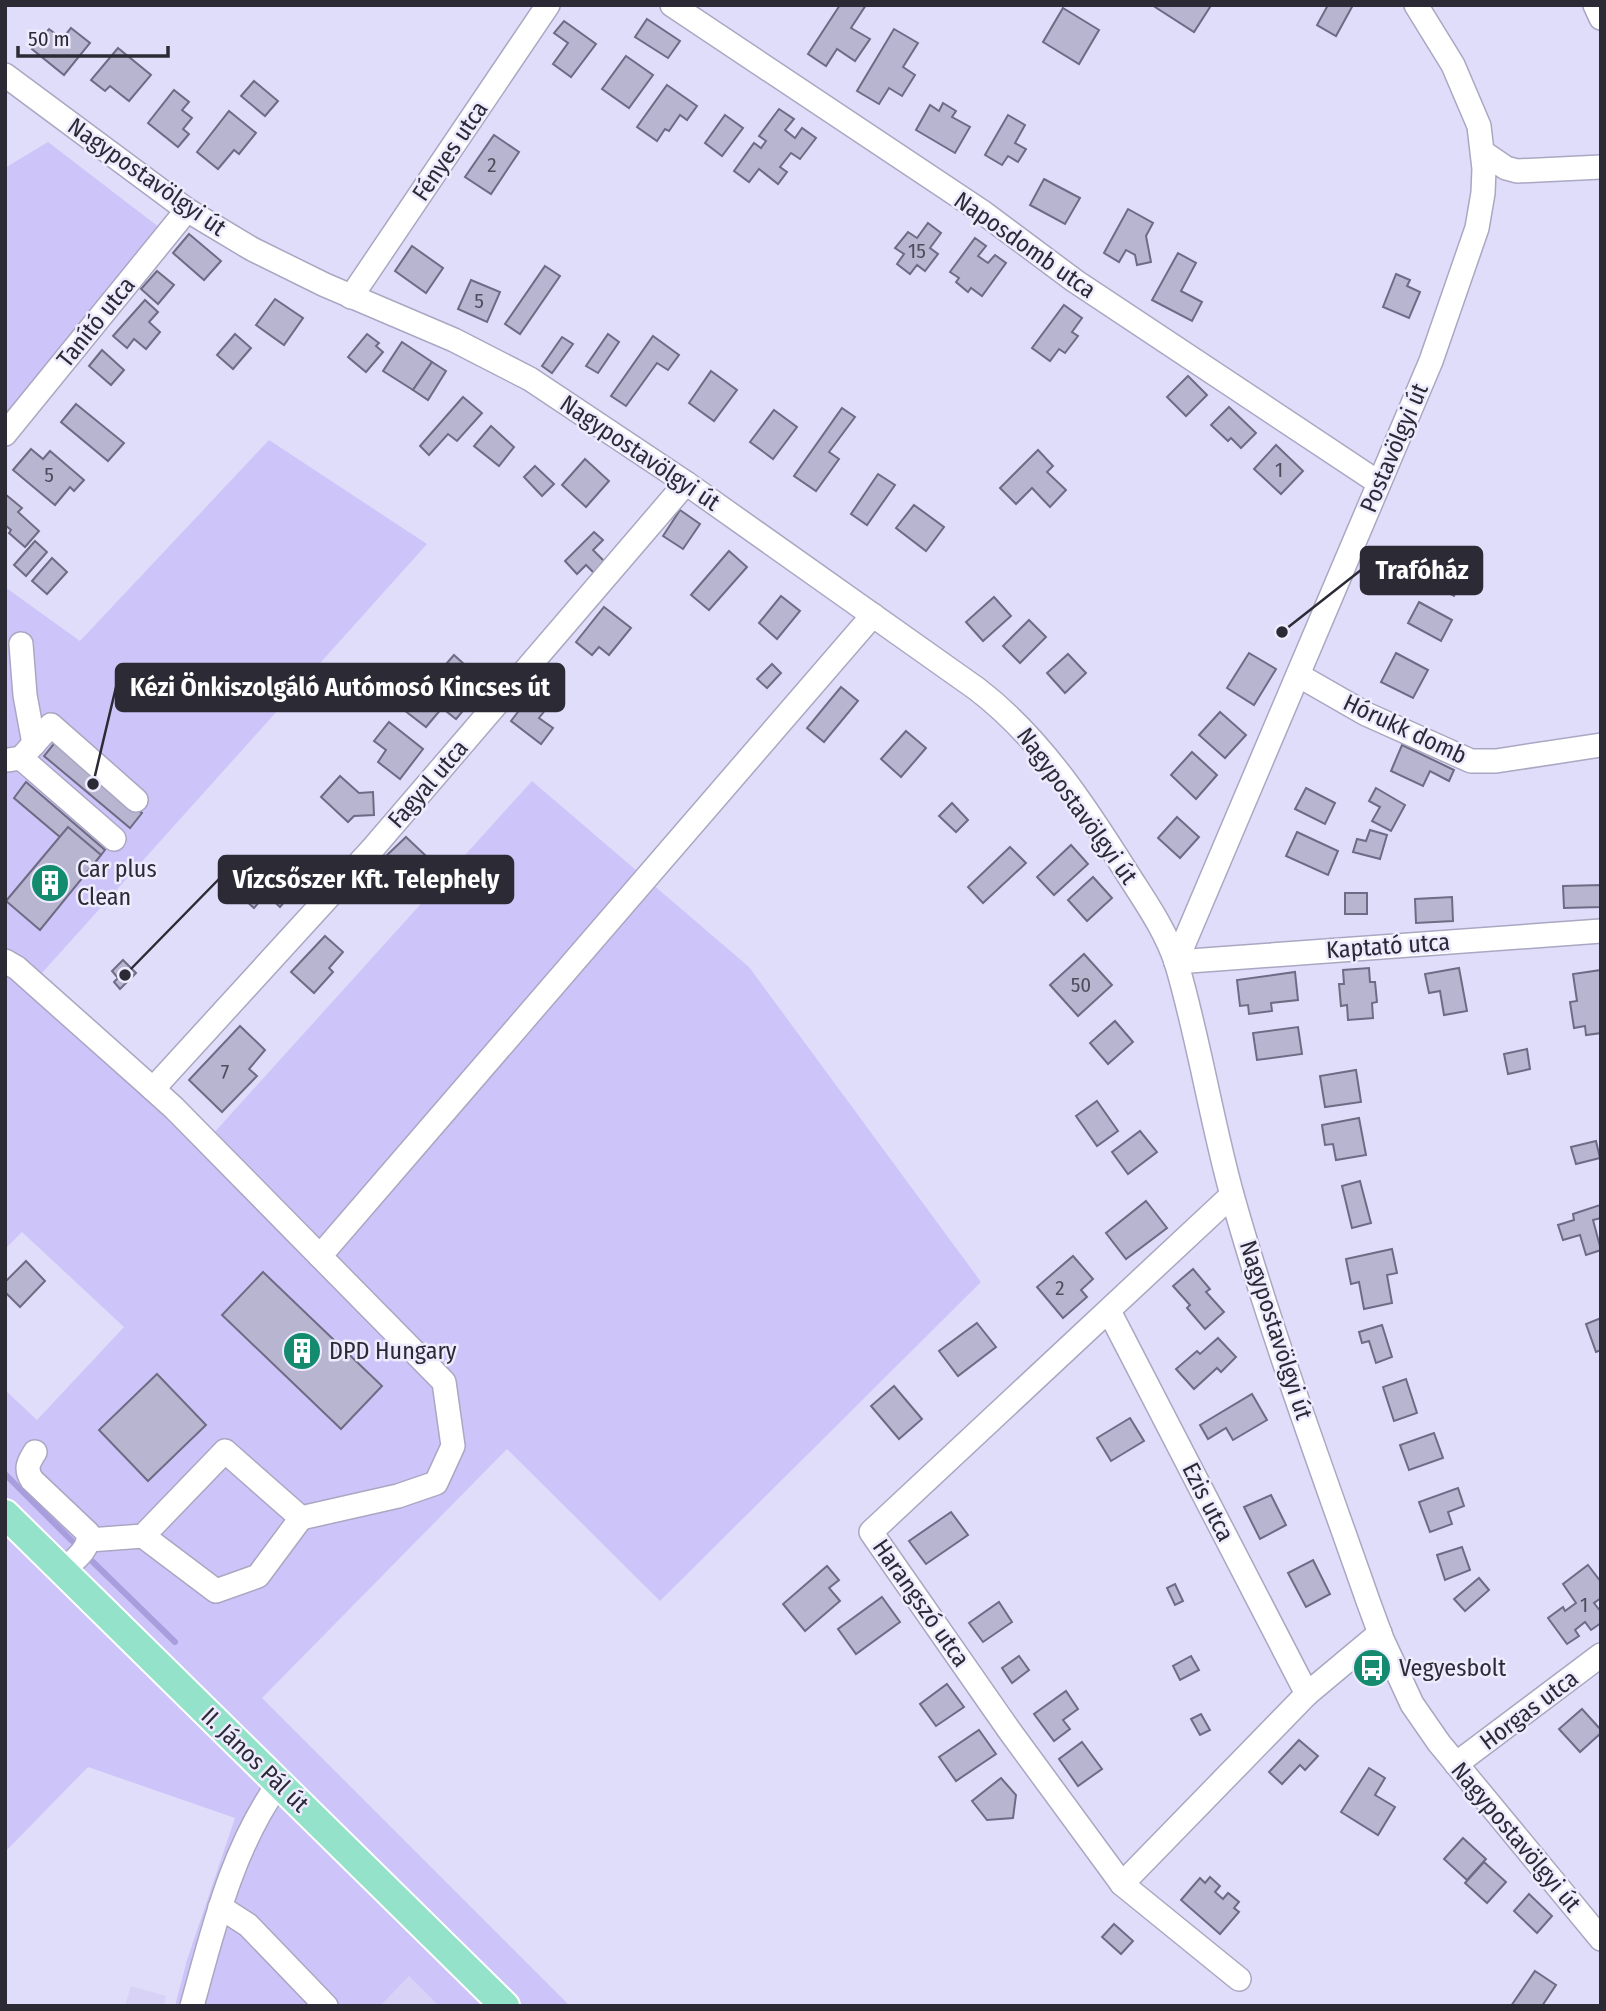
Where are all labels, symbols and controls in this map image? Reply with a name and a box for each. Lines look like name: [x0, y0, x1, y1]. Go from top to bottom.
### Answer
scale bar: [18, 14, 168, 58]
text: 50 m: [28, 26, 70, 52]
street label: Fényes utca: [406, 96, 494, 206]
street label: Nagypostavölgyi út: [63, 112, 231, 242]
house number: 2: [487, 152, 497, 178]
street label: Naposdomb utca: [949, 186, 1101, 304]
house number: 15: [908, 238, 926, 264]
street label: Tanító utca: [51, 271, 141, 373]
house number: 5: [474, 288, 484, 314]
street label: Postavölgyi út: [1354, 379, 1434, 517]
street label: Nagypostavölgyi út: [555, 389, 725, 517]
house number: 1: [1275, 457, 1283, 483]
house number: 5: [44, 462, 54, 488]
callout: Trafóház: [1361, 547, 1482, 594]
text: Trafóház: [1375, 555, 1469, 586]
callout: Kézi Önkiszolgáló Autómosó Kincses út: [116, 664, 564, 711]
text: Kézi Önkiszolgáló Autómosó Kincses út: [130, 672, 551, 703]
street label: Hórukk domb: [1339, 688, 1471, 770]
street label: Nagypostavölgyi út: [1011, 722, 1143, 890]
street label: Fagyal utca: [382, 734, 474, 834]
place label: Car plus Clean: [77, 855, 157, 911]
callout: Vízcsőszer Kft. Telephely: [219, 856, 513, 903]
building icon: Car plus Clean: [29, 862, 71, 904]
text: Vízcsőszer Kft. Telephely: [232, 864, 500, 895]
street label: Kaptató utca: [1325, 928, 1451, 964]
house number: 50: [1071, 972, 1091, 998]
house number: 7: [221, 1059, 229, 1085]
street label: Nagypostavölgyi út: [1234, 1237, 1318, 1423]
house number: 2: [1055, 1275, 1065, 1301]
building icon: DPD Hungary: [281, 1330, 323, 1372]
place label: DPD Hungary: [329, 1337, 457, 1365]
street label: Ezis utca: [1176, 1458, 1240, 1546]
street label: Harangszó utca: [867, 1534, 975, 1672]
house number: 1: [1580, 1592, 1588, 1618]
bus stop icon: Vegyesbolt: [1351, 1647, 1393, 1689]
place label: Vegyesbolt: [1399, 1654, 1506, 1682]
street label: Horgas utca: [1475, 1664, 1583, 1756]
street label: II. János Pál út: [196, 1702, 314, 1818]
street label: Nagypostavölgyi út: [1445, 1757, 1587, 1918]

